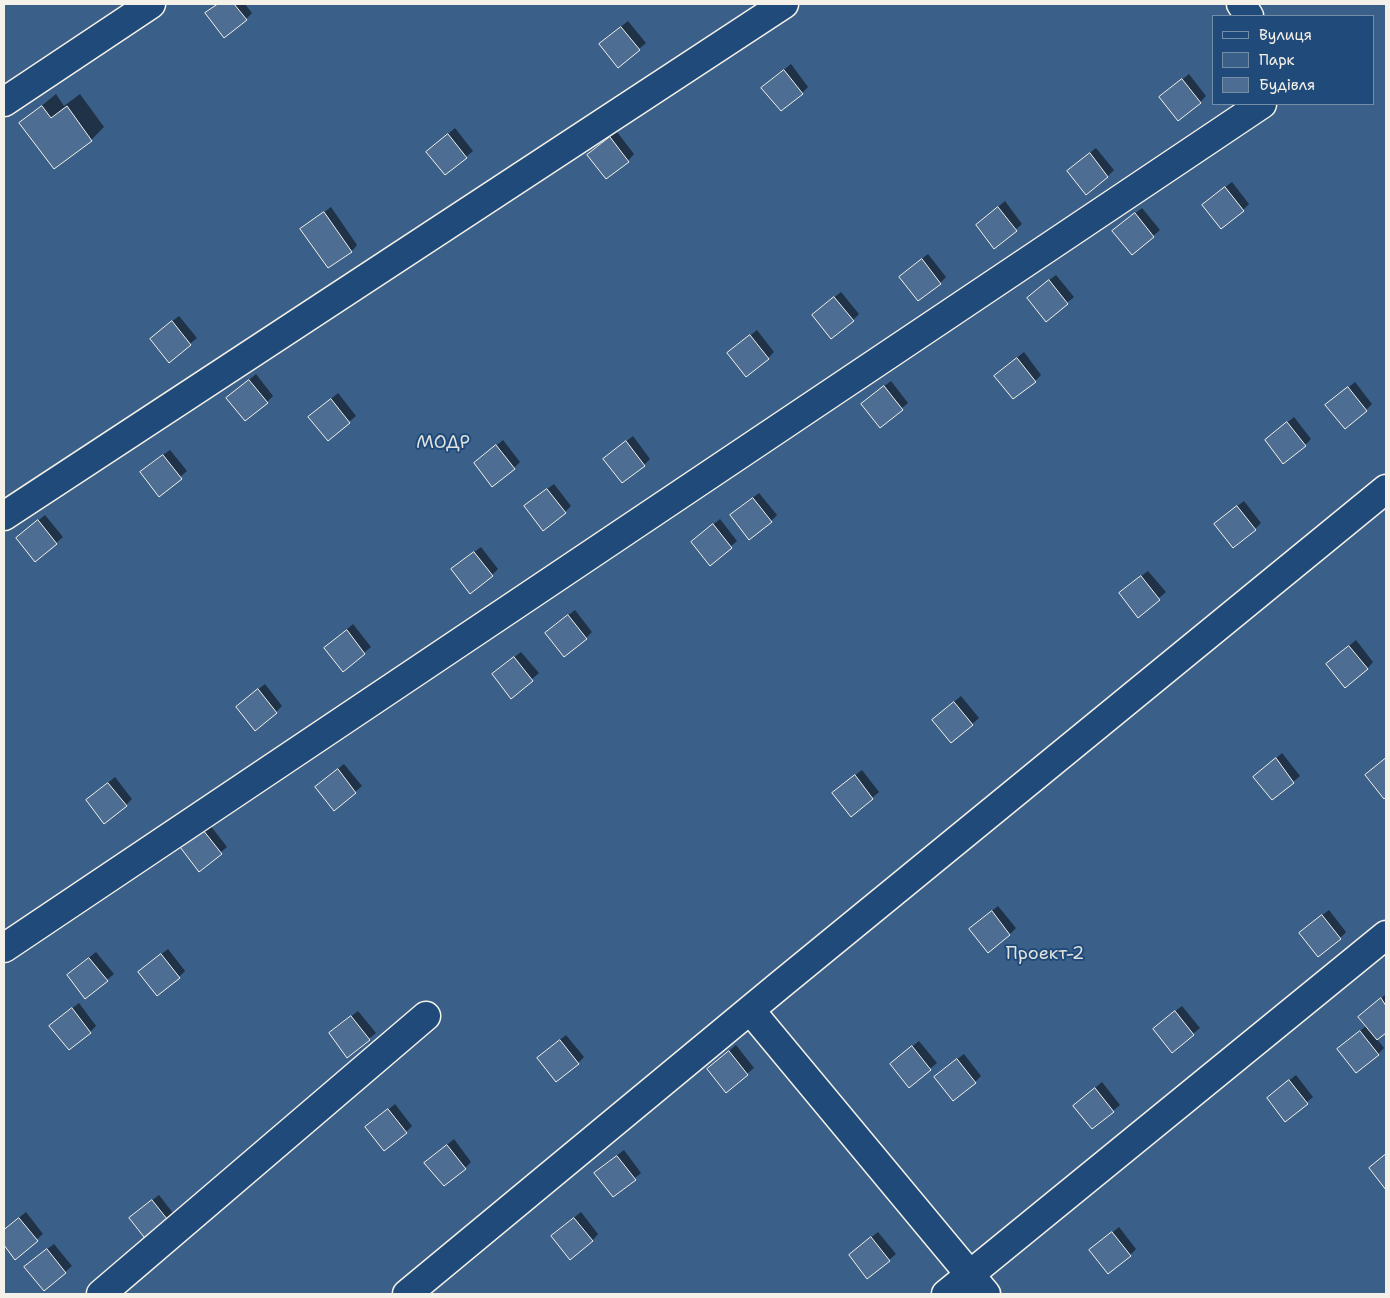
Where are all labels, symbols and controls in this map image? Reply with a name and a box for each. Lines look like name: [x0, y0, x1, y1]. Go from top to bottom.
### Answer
legend: [1212, 15, 1375, 105]
text: Вулиця: [1259, 25, 1312, 45]
text: Парк: [1259, 50, 1295, 70]
text: Будівля: [1259, 75, 1315, 95]
park label: МОДР: [416, 432, 470, 454]
park label: Проект-2: [1006, 943, 1084, 965]

